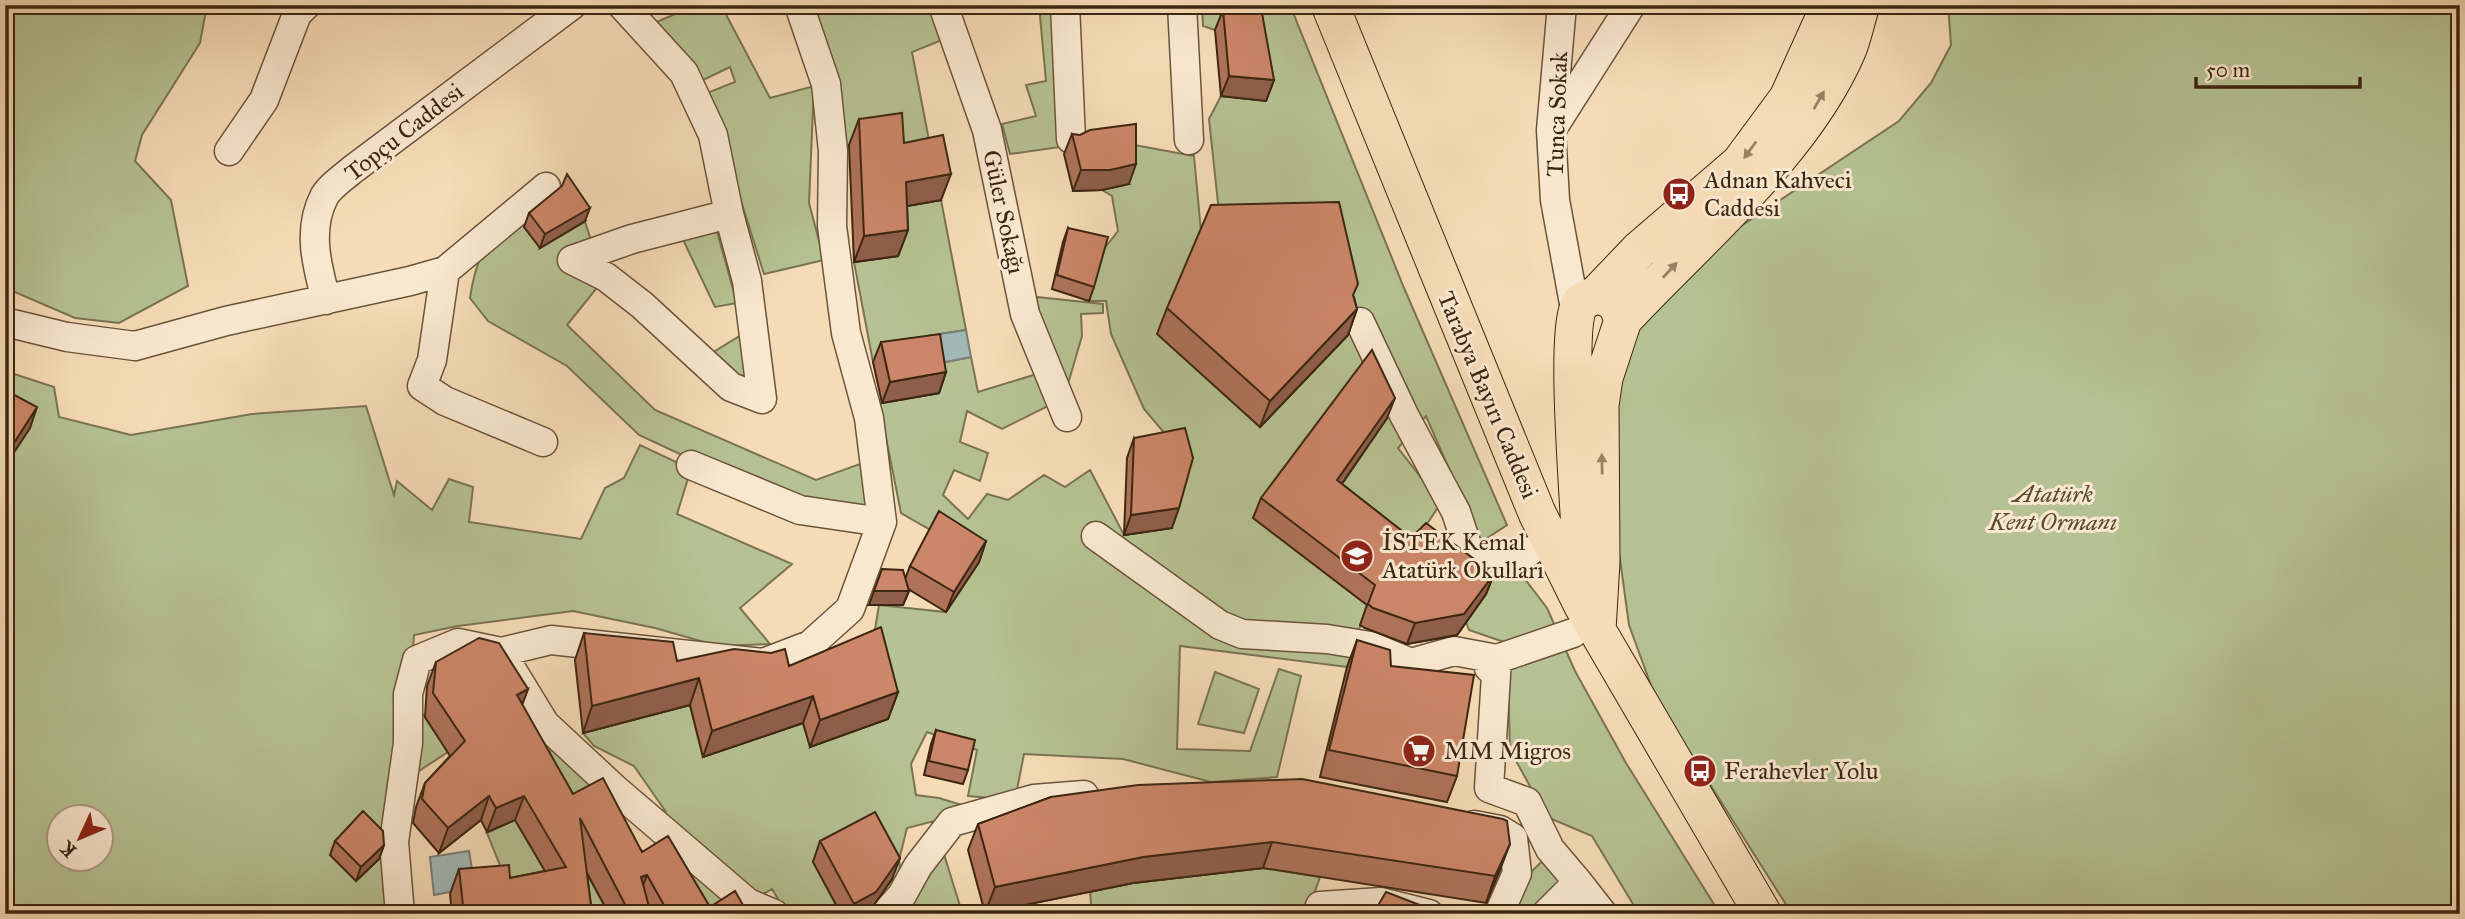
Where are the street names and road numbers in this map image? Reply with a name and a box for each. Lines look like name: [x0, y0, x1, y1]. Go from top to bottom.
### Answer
street label: Tunca Sokak: [1540, 50, 1574, 177]
street label: Topçu Caddesi: [339, 76, 470, 188]
street label: Güler Sokağı: [976, 147, 1032, 277]
street label: Tarabya Bayırı Caddesi: [1431, 287, 1545, 504]

